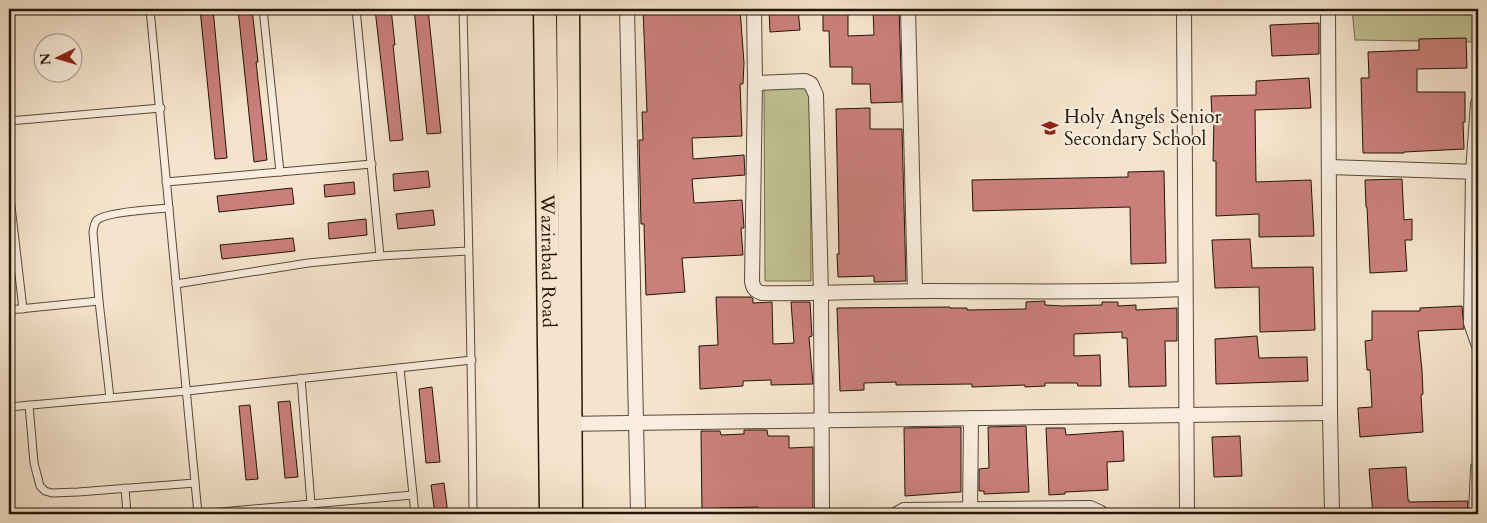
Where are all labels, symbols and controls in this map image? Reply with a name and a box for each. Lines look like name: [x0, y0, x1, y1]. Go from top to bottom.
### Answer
north arrow: [32, 32, 82, 82]
text: N: [36, 52, 56, 66]
place label: Holy Angels Senior Secondary School: [1064, 104, 1222, 152]
school or university icon: Holy Angels Senior Secondary School: [1040, 118, 1060, 138]
street label: Wazirabad Road: [534, 193, 562, 328]

